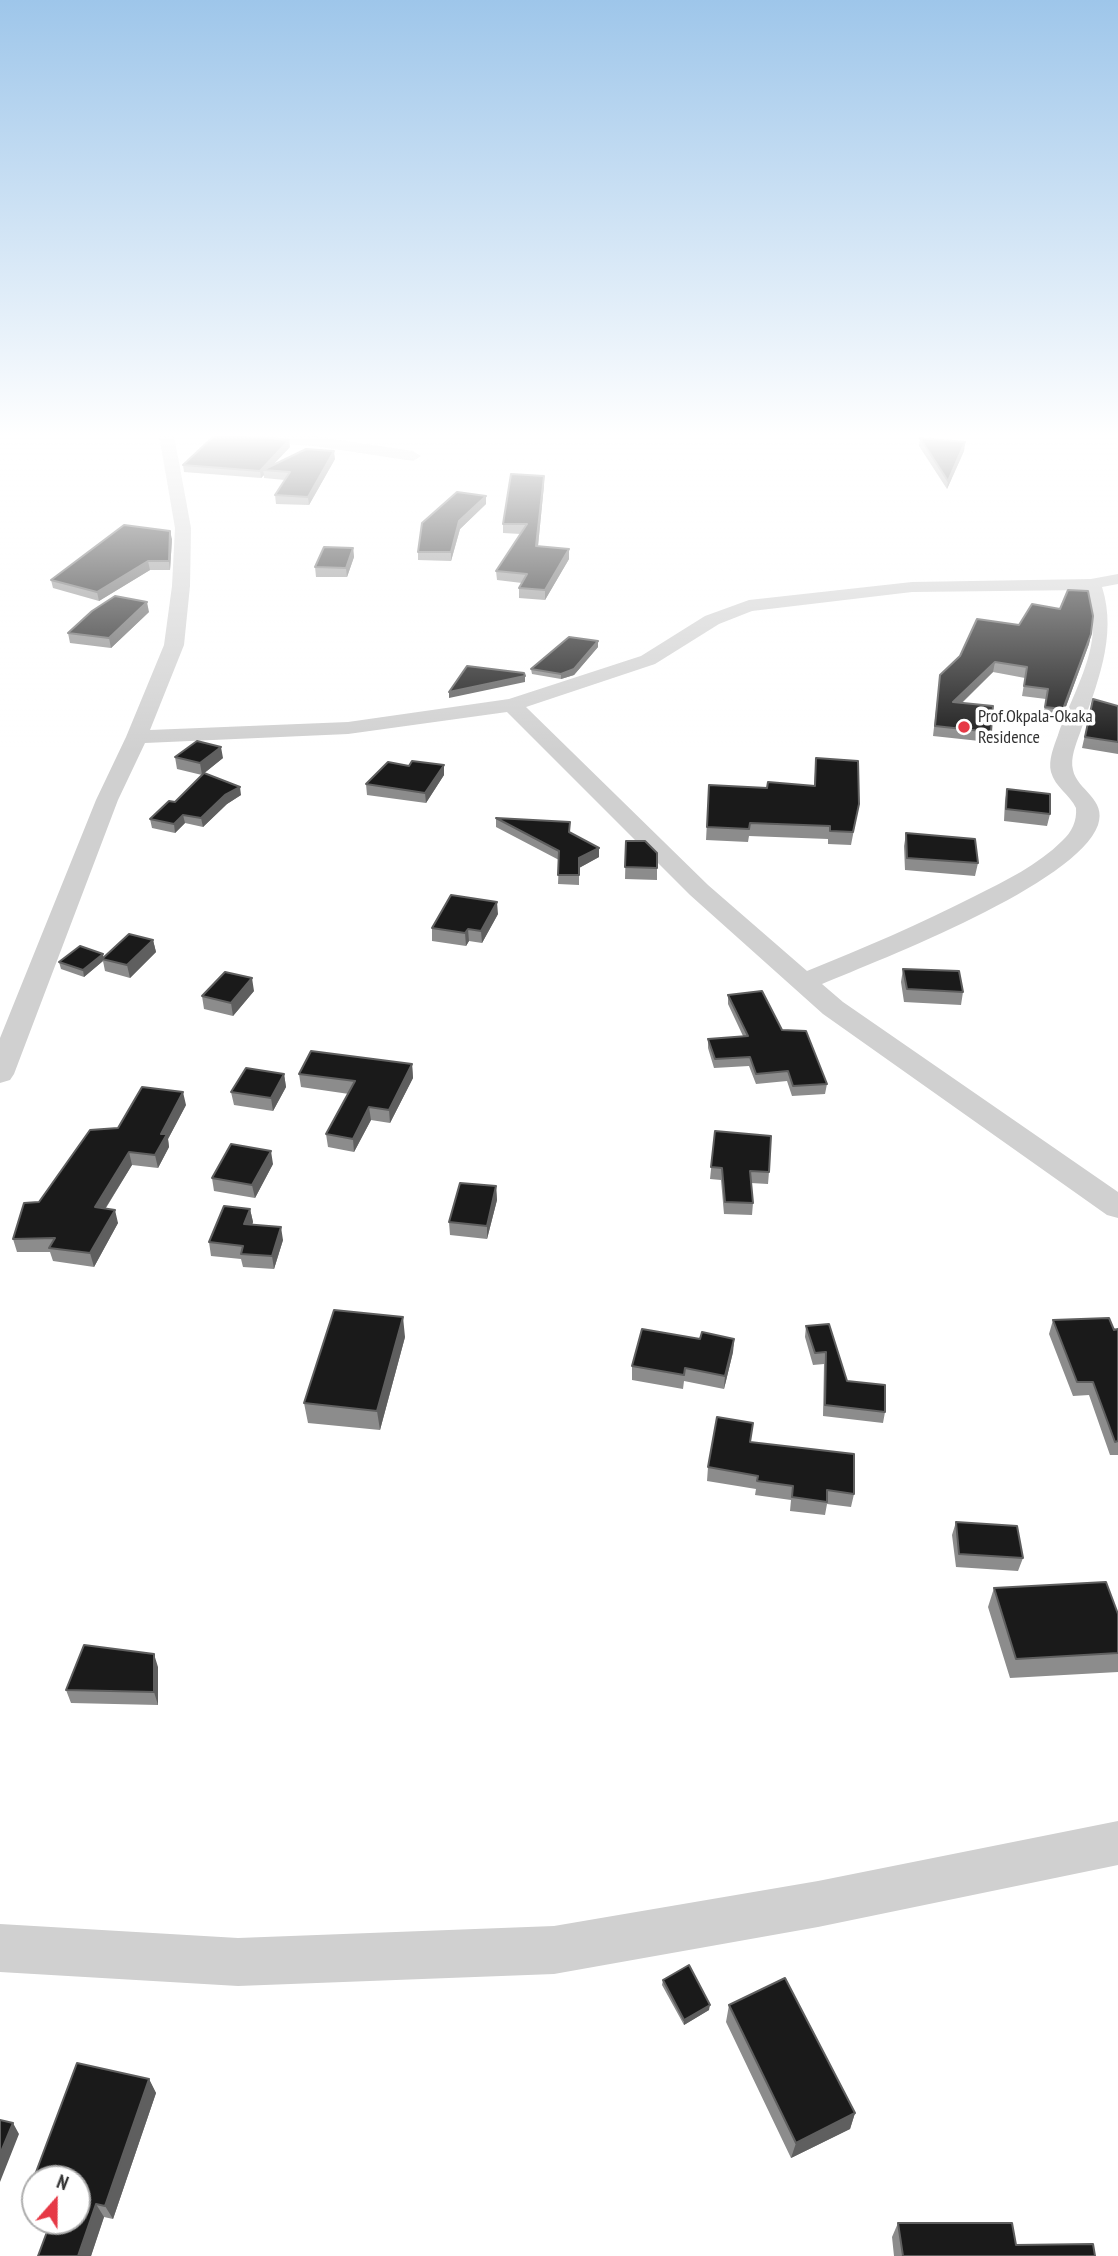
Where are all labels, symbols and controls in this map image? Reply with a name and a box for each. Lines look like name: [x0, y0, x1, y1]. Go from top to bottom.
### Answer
place label: Prof.Okpala-Okaka Residence: [978, 706, 1093, 748]
marker: Prof.Okpala-Okaka Residence: [956, 719, 972, 735]
north arrow: [21, 2165, 91, 2235]
text: N: [54, 2169, 72, 2195]

